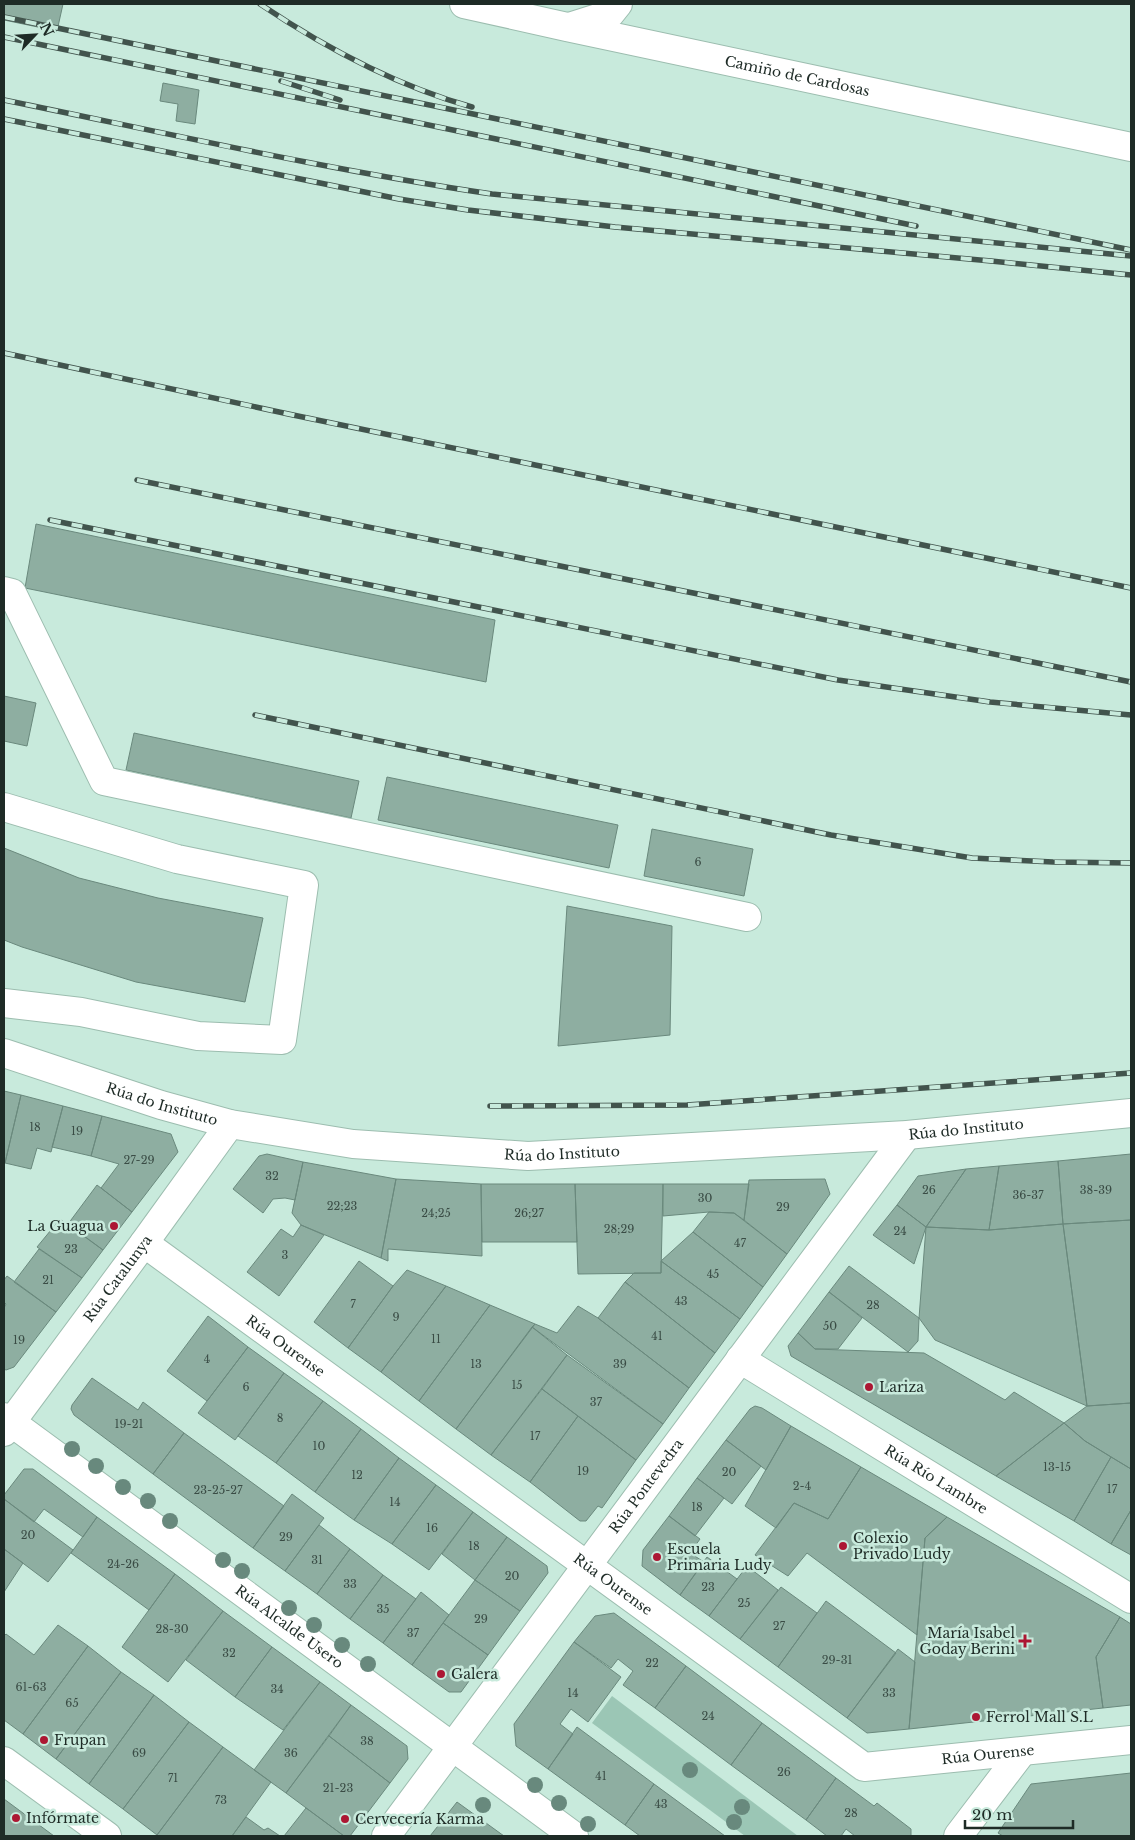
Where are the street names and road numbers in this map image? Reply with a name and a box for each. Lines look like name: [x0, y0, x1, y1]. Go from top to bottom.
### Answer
street label: Camiño de Cardosas: [723, 52, 871, 100]
street label: Rúa do Instituto: [104, 1078, 220, 1129]
street label: Rúa do Instituto: [908, 1115, 1025, 1144]
street label: Rúa do Instituto: [504, 1142, 620, 1165]
street label: Rúa Catalunya: [79, 1231, 156, 1326]
street label: Rúa Ourense: [242, 1311, 329, 1381]
street label: Rúa Pontevedra: [605, 1435, 687, 1537]
street label: Rúa Río Lambre: [881, 1441, 991, 1518]
street label: Rúa Ourense: [570, 1550, 656, 1619]
street label: Rúa Alcalde Usero: [232, 1581, 347, 1672]
street label: Rúa Ourense: [941, 1741, 1035, 1768]

